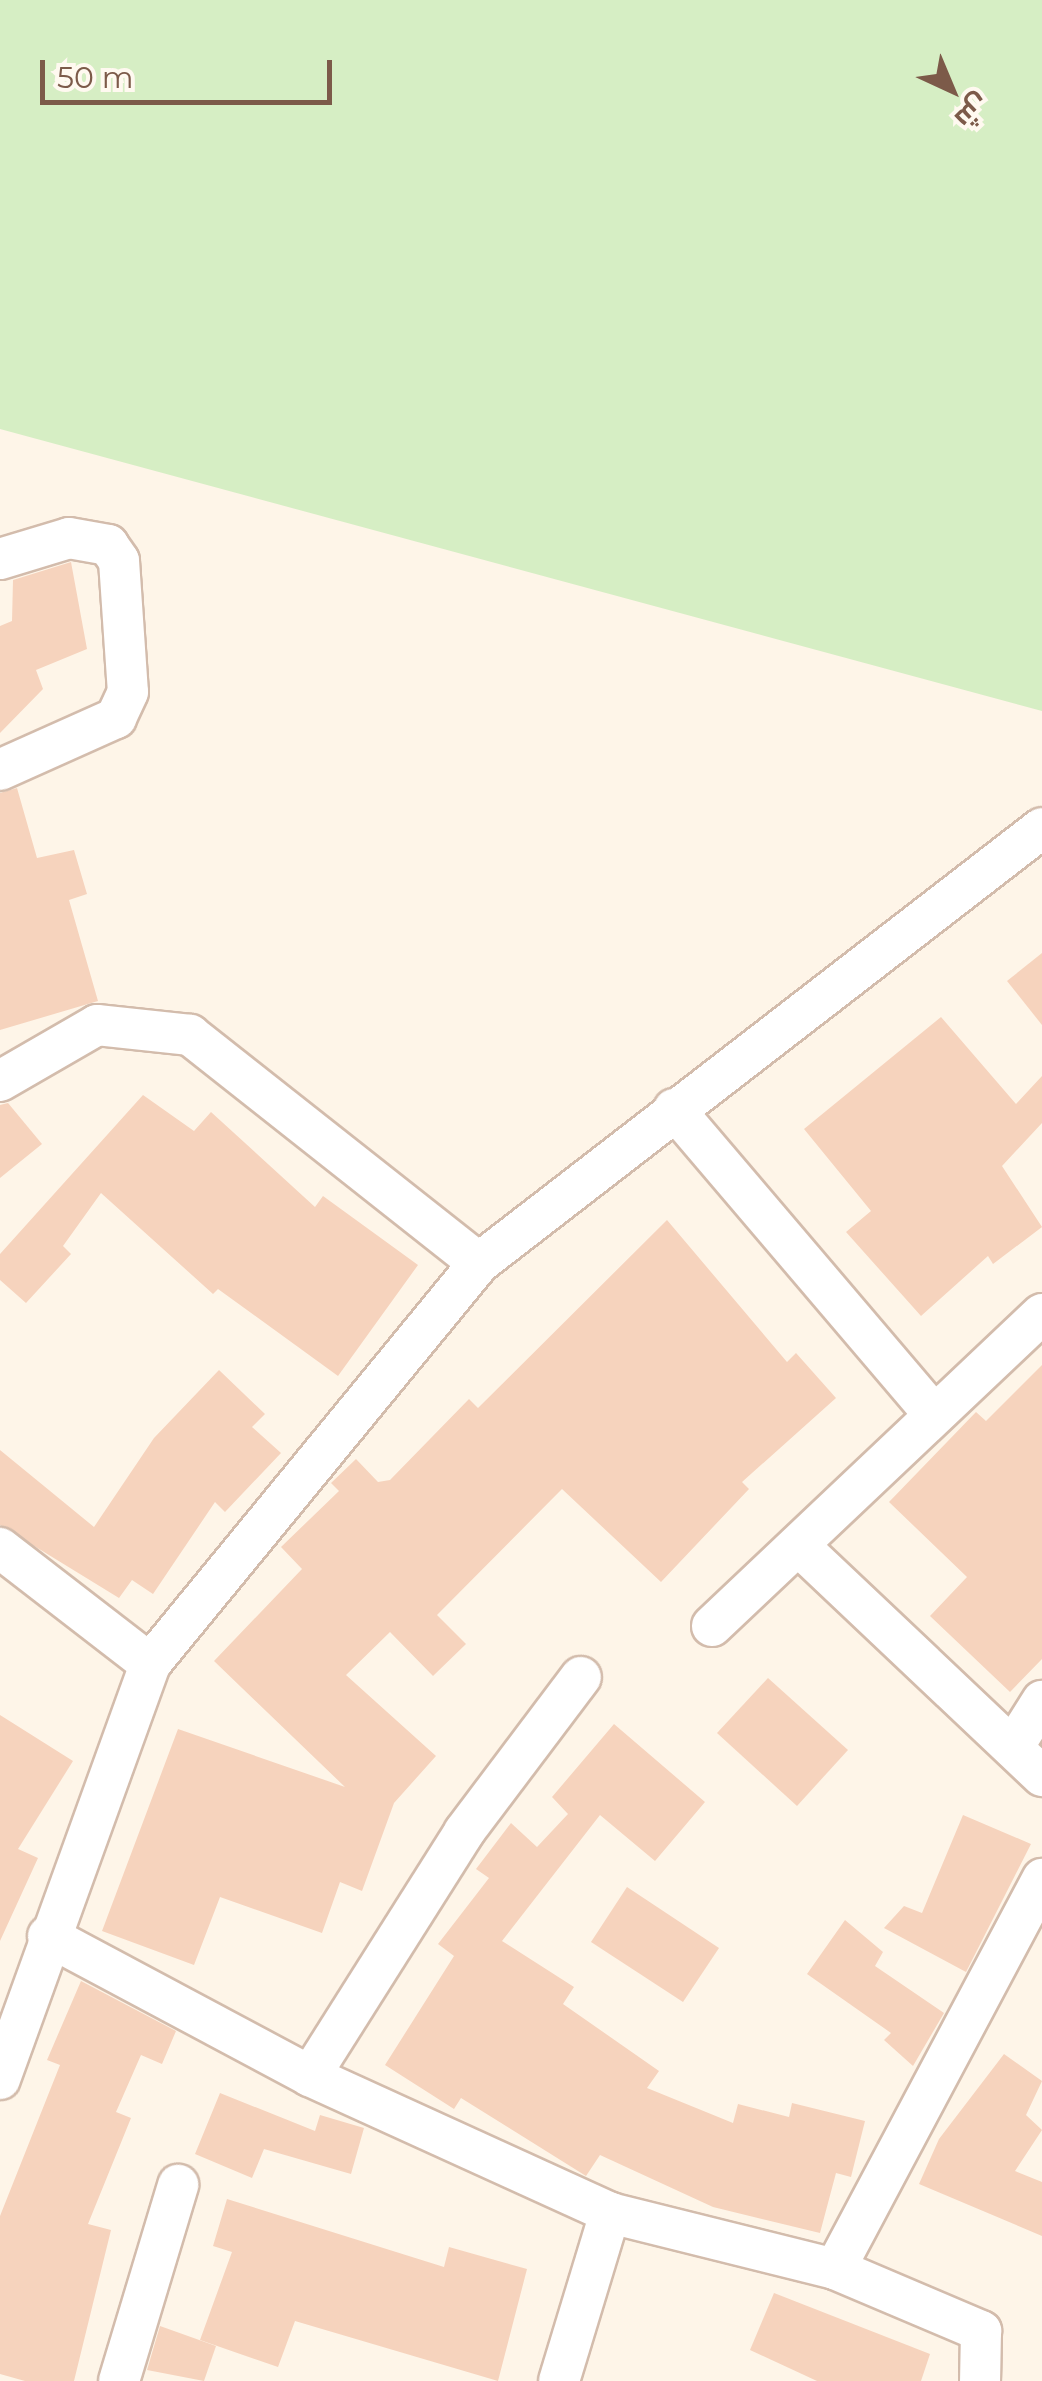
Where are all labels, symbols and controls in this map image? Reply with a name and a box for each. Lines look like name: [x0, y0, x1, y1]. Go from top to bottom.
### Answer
scale bar: [45, 40, 338, 102]
north arrow: [902, 40, 1002, 140]
text: 50 m: [57, 59, 134, 96]
text: ش: [948, 87, 998, 136]

